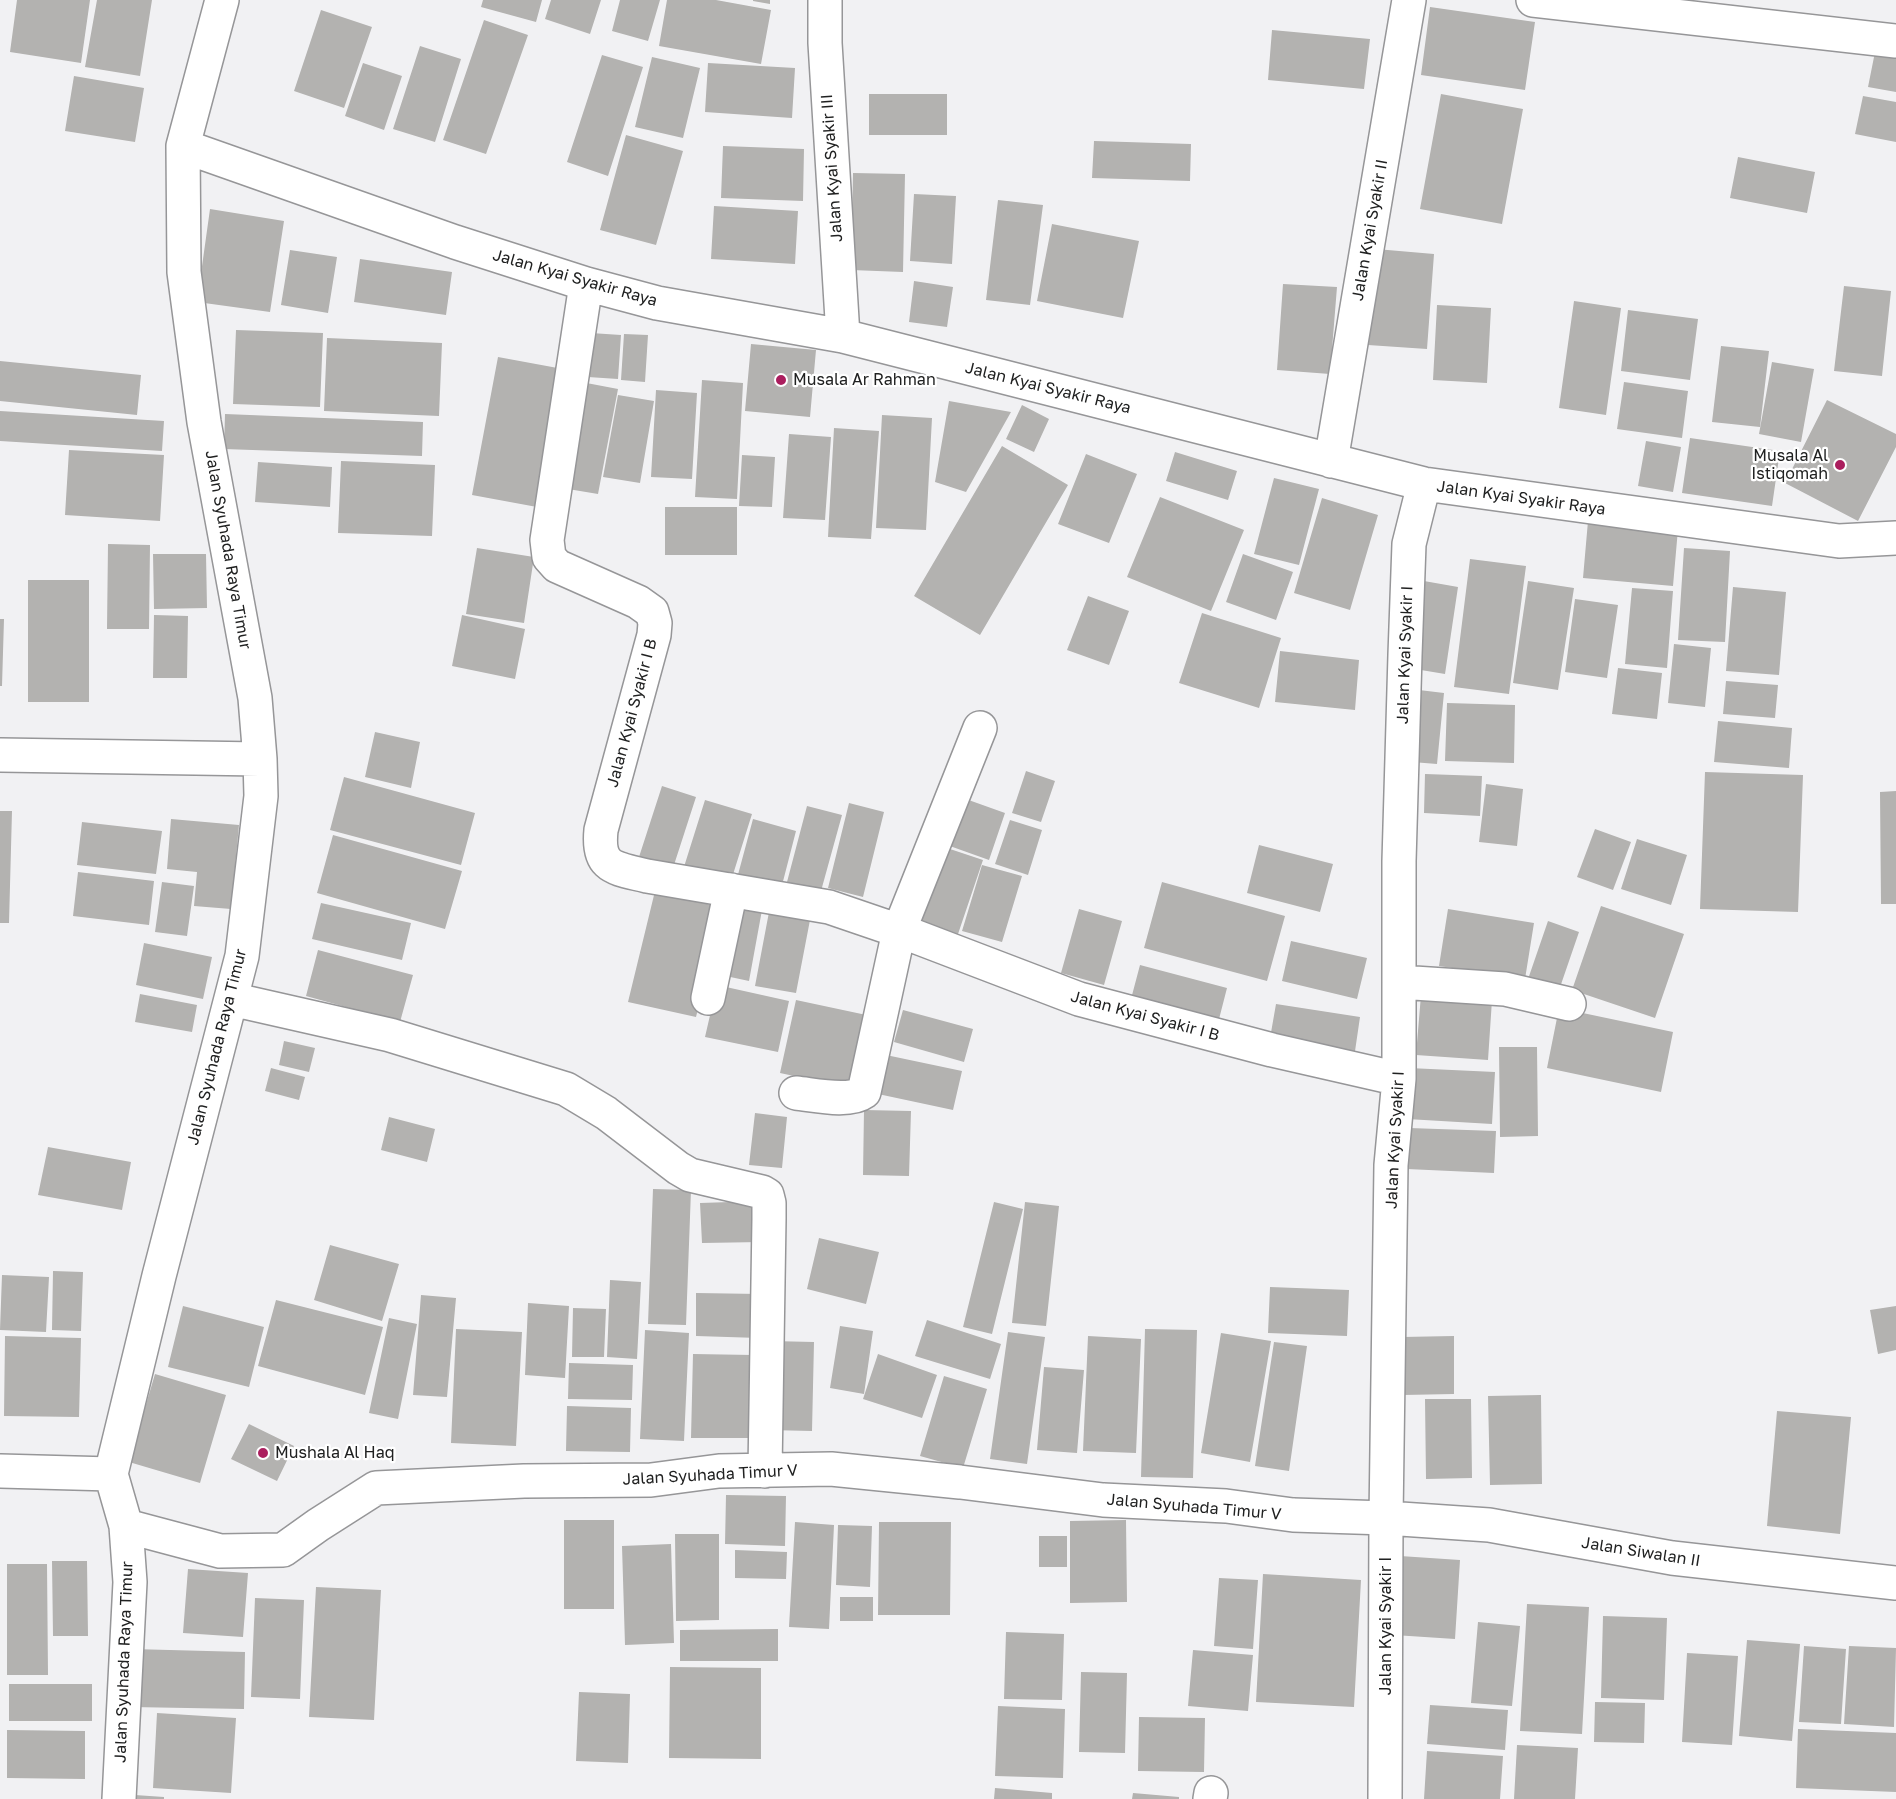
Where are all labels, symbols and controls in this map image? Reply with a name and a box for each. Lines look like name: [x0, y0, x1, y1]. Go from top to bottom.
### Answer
street label: Jalan Kyai Syakir III: [817, 93, 847, 243]
street label: Jalan Kyai Syakir II: [1348, 158, 1392, 302]
street label: Jalan Kyai Syakir Raya: [491, 245, 659, 311]
street label: Jalan Kyai Syakir Raya: [963, 358, 1133, 418]
place label: Musala Ar Rahman: [793, 370, 936, 390]
marker: Musala Ar Rahman: [774, 373, 788, 387]
place label: Musala Al Istiqomah: [1751, 446, 1828, 484]
street label: Jalan Syuhada Raya Timur: [201, 449, 255, 651]
marker: Musala Al Istiqomah: [1833, 458, 1847, 472]
street label: Jalan Kyai Syakir Raya: [1435, 477, 1607, 519]
street label: Jalan Kyai Syakir I: [1393, 586, 1417, 724]
street label: Jalan Kyai Syakir I B: [603, 637, 661, 789]
street label: Jalan Syuhada Raya Timur: [183, 947, 251, 1147]
street label: Jalan Kyai Syakir I B: [1069, 987, 1221, 1045]
street label: Jalan Kyai Syakir I: [1382, 1070, 1408, 1210]
place label: Mushala Al Haq: [275, 1443, 395, 1463]
marker: Mushala Al Haq: [256, 1446, 270, 1460]
street label: Jalan Syuhada Timur V: [622, 1461, 798, 1489]
street label: Jalan Syuhada Timur V: [1106, 1490, 1282, 1524]
street label: Jalan Siwalan II: [1580, 1533, 1702, 1571]
street label: Jalan Kyai Syakir I: [1376, 1557, 1396, 1695]
street label: Jalan Syuhada Raya Timur: [111, 1561, 137, 1763]

